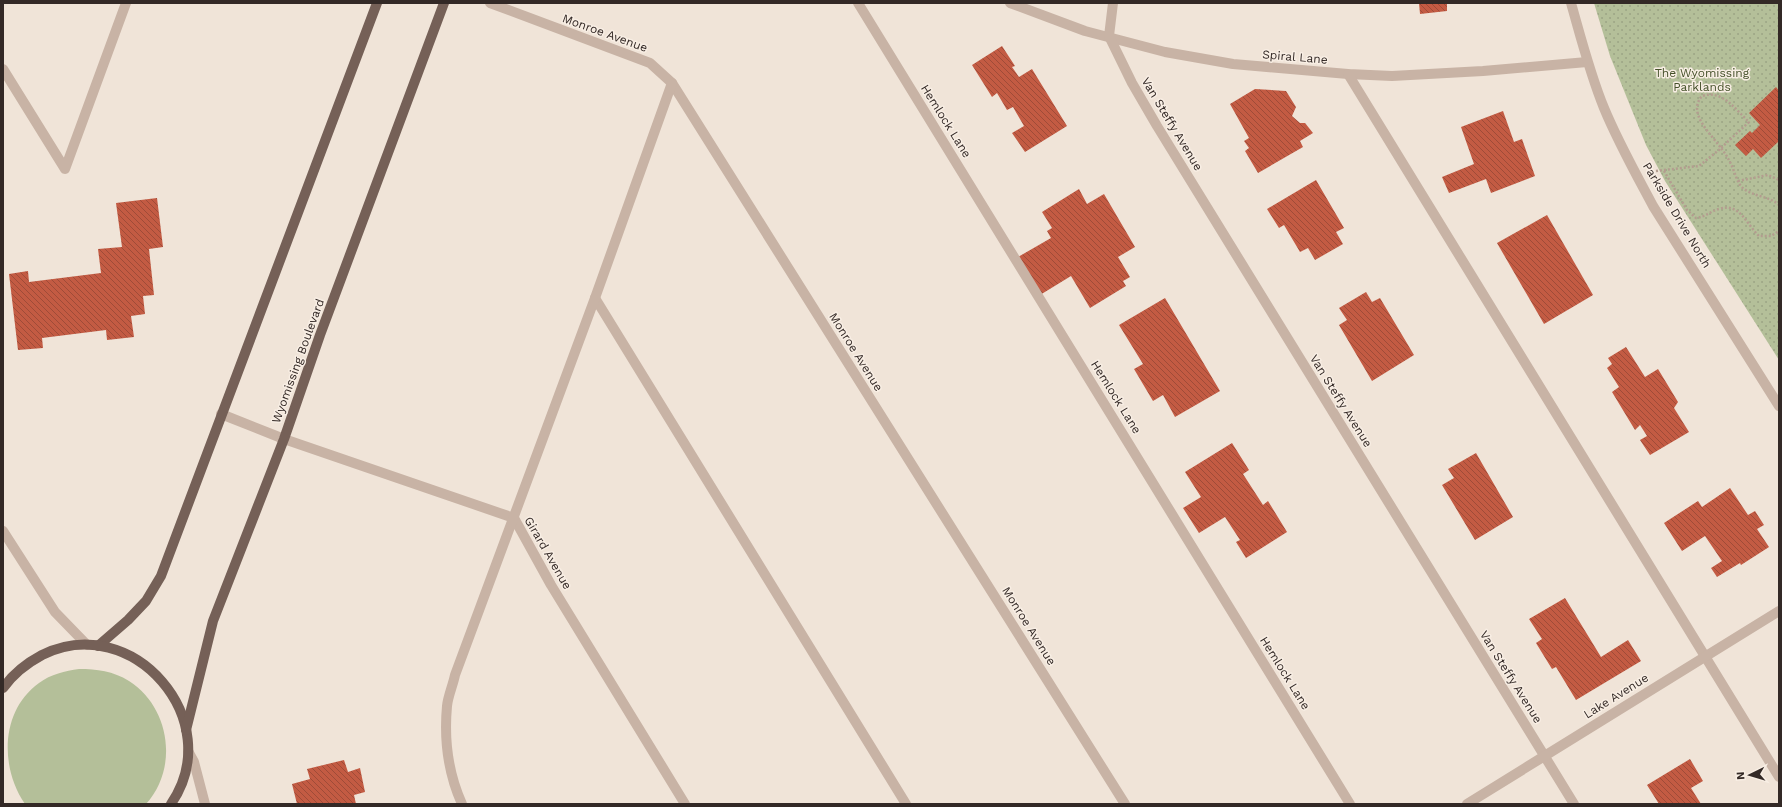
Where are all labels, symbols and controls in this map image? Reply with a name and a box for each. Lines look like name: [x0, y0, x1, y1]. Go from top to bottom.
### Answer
street label: Monroe Avenue: [560, 11, 650, 55]
street label: Spiral Lane: [1262, 47, 1328, 67]
park label: The Wyomissing Parklands: [1655, 66, 1750, 94]
street label: Van Steffy Avenue: [1139, 75, 1205, 173]
street label: Hemlock Lane: [918, 82, 974, 160]
street label: Parkside Drive North: [1640, 160, 1714, 270]
street label: Wyomissing Boulevard: [269, 297, 327, 425]
street label: Monroe Avenue: [826, 310, 886, 394]
street label: Van Steffy Avenue: [1307, 352, 1375, 450]
street label: Hemlock Lane: [1088, 358, 1144, 436]
street label: Girard Avenue: [522, 514, 575, 592]
street label: Monroe Avenue: [999, 584, 1059, 668]
street label: Van Steffy Avenue: [1477, 628, 1545, 726]
street label: Hemlock Lane: [1257, 634, 1313, 712]
street label: Lake Avenue: [1581, 671, 1651, 721]
north arrow: [1730, 755, 1770, 795]
text: N: [1734, 771, 1747, 780]

